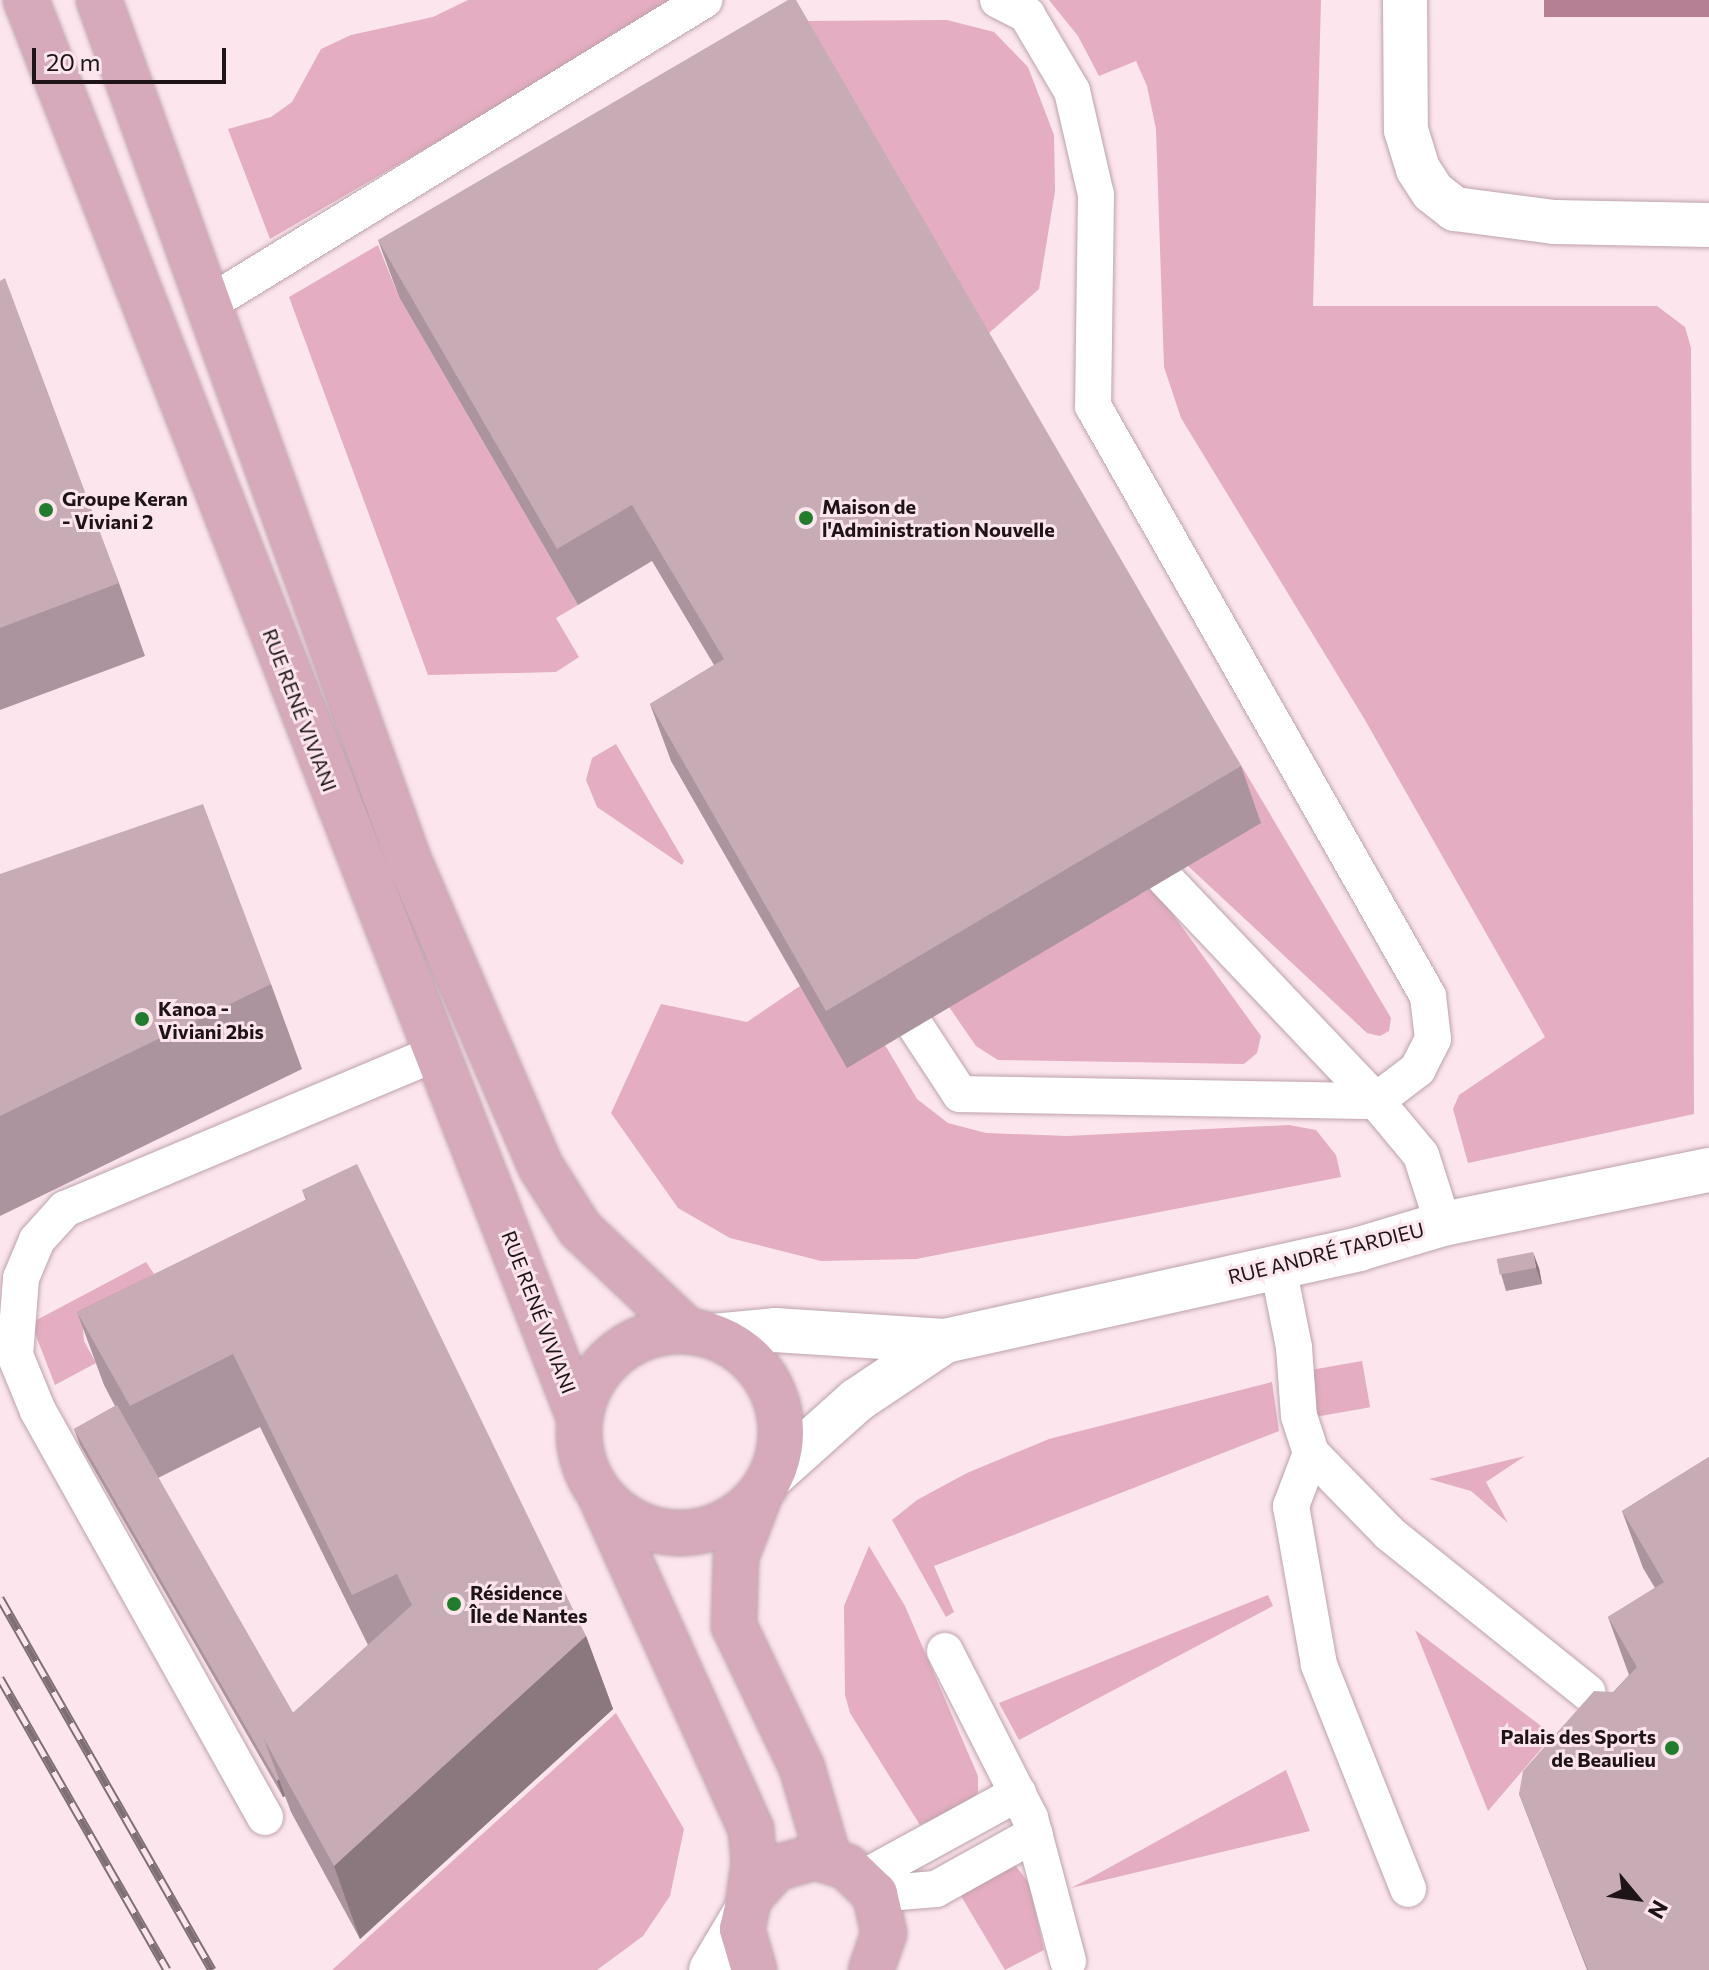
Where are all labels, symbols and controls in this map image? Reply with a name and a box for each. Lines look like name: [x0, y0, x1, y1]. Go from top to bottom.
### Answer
scale bar: [36, 32, 230, 82]
text: 20 m: [46, 47, 100, 76]
place label: Groupe Keran - Viviani 2: [62, 486, 188, 533]
place label: Maison de l'Administration Nouvelle: [822, 494, 1055, 541]
marker: Groupe Keran - Viviani 2: [37, 501, 55, 519]
marker: Maison de l'Administration Nouvelle: [797, 509, 815, 527]
street label: RUE RENÉ VIVIANI: [258, 625, 342, 795]
place label: Kanoa - Viviani 2bis: [158, 996, 264, 1043]
marker: Kanoa - Viviani 2bis: [133, 1010, 151, 1028]
street label: RUE ANDRÉ TARDIEU: [1226, 1217, 1426, 1289]
street label: RUE RENÉ VIVIANI: [497, 1227, 581, 1397]
place label: Résidence Île de Nantes: [470, 1580, 587, 1627]
marker: Résidence Île de Nantes: [445, 1595, 463, 1613]
place label: Palais des Sports de Beaulieu: [1501, 1724, 1656, 1771]
marker: Palais des Sports de Beaulieu: [1663, 1739, 1681, 1757]
north arrow: [1597, 1858, 1677, 1938]
text: N: [1643, 1896, 1674, 1924]

